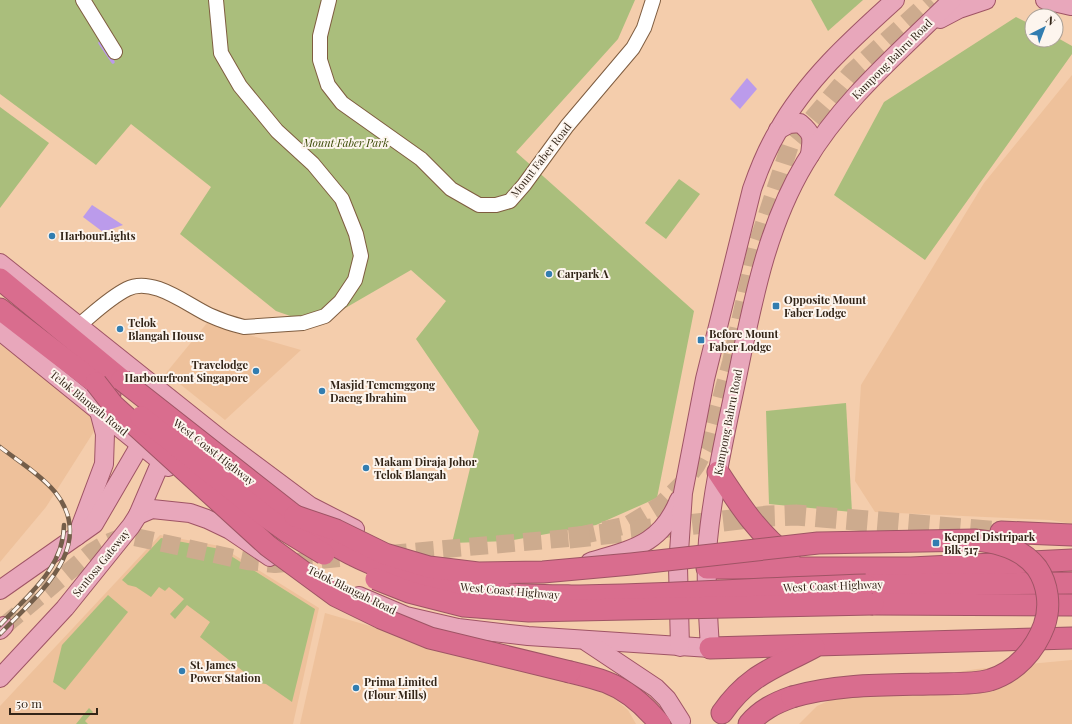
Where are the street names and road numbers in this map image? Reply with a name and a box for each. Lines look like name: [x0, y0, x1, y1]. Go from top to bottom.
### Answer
street label: Kampong Bahru Road: [848, 15, 935, 102]
street label: Mount Faber Road: [507, 119, 575, 200]
street label: Telok Blangah Road: [47, 366, 132, 439]
street label: Kampong Bahru Road: [710, 367, 745, 476]
street label: West Coast Highway: [170, 414, 259, 488]
street label: Sentosa Gateway: [69, 525, 133, 600]
street label: Telok Blangah Road: [305, 562, 400, 618]
street label: West Coast Highway: [782, 576, 883, 595]
street label: West Coast Highway: [459, 579, 561, 602]

